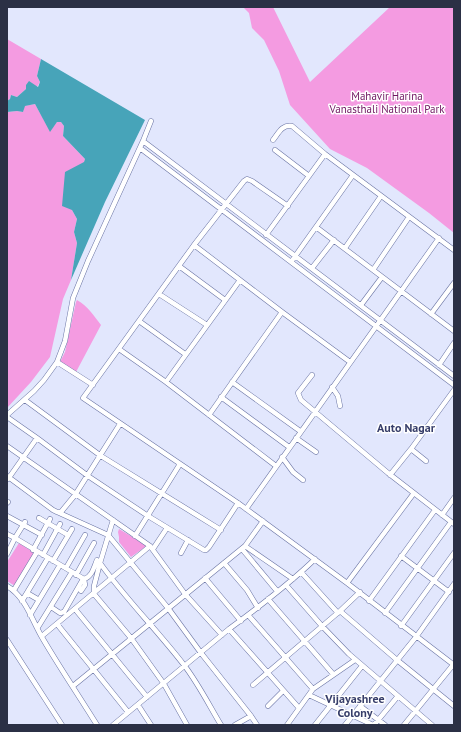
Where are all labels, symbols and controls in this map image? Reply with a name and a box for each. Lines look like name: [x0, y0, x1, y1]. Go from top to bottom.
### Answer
park label: Mahavir Harina Vanasthali National Park: [329, 89, 445, 116]
district label: Auto Nagar: [377, 420, 436, 435]
district label: Vijayashree Colony: [324, 691, 385, 720]

